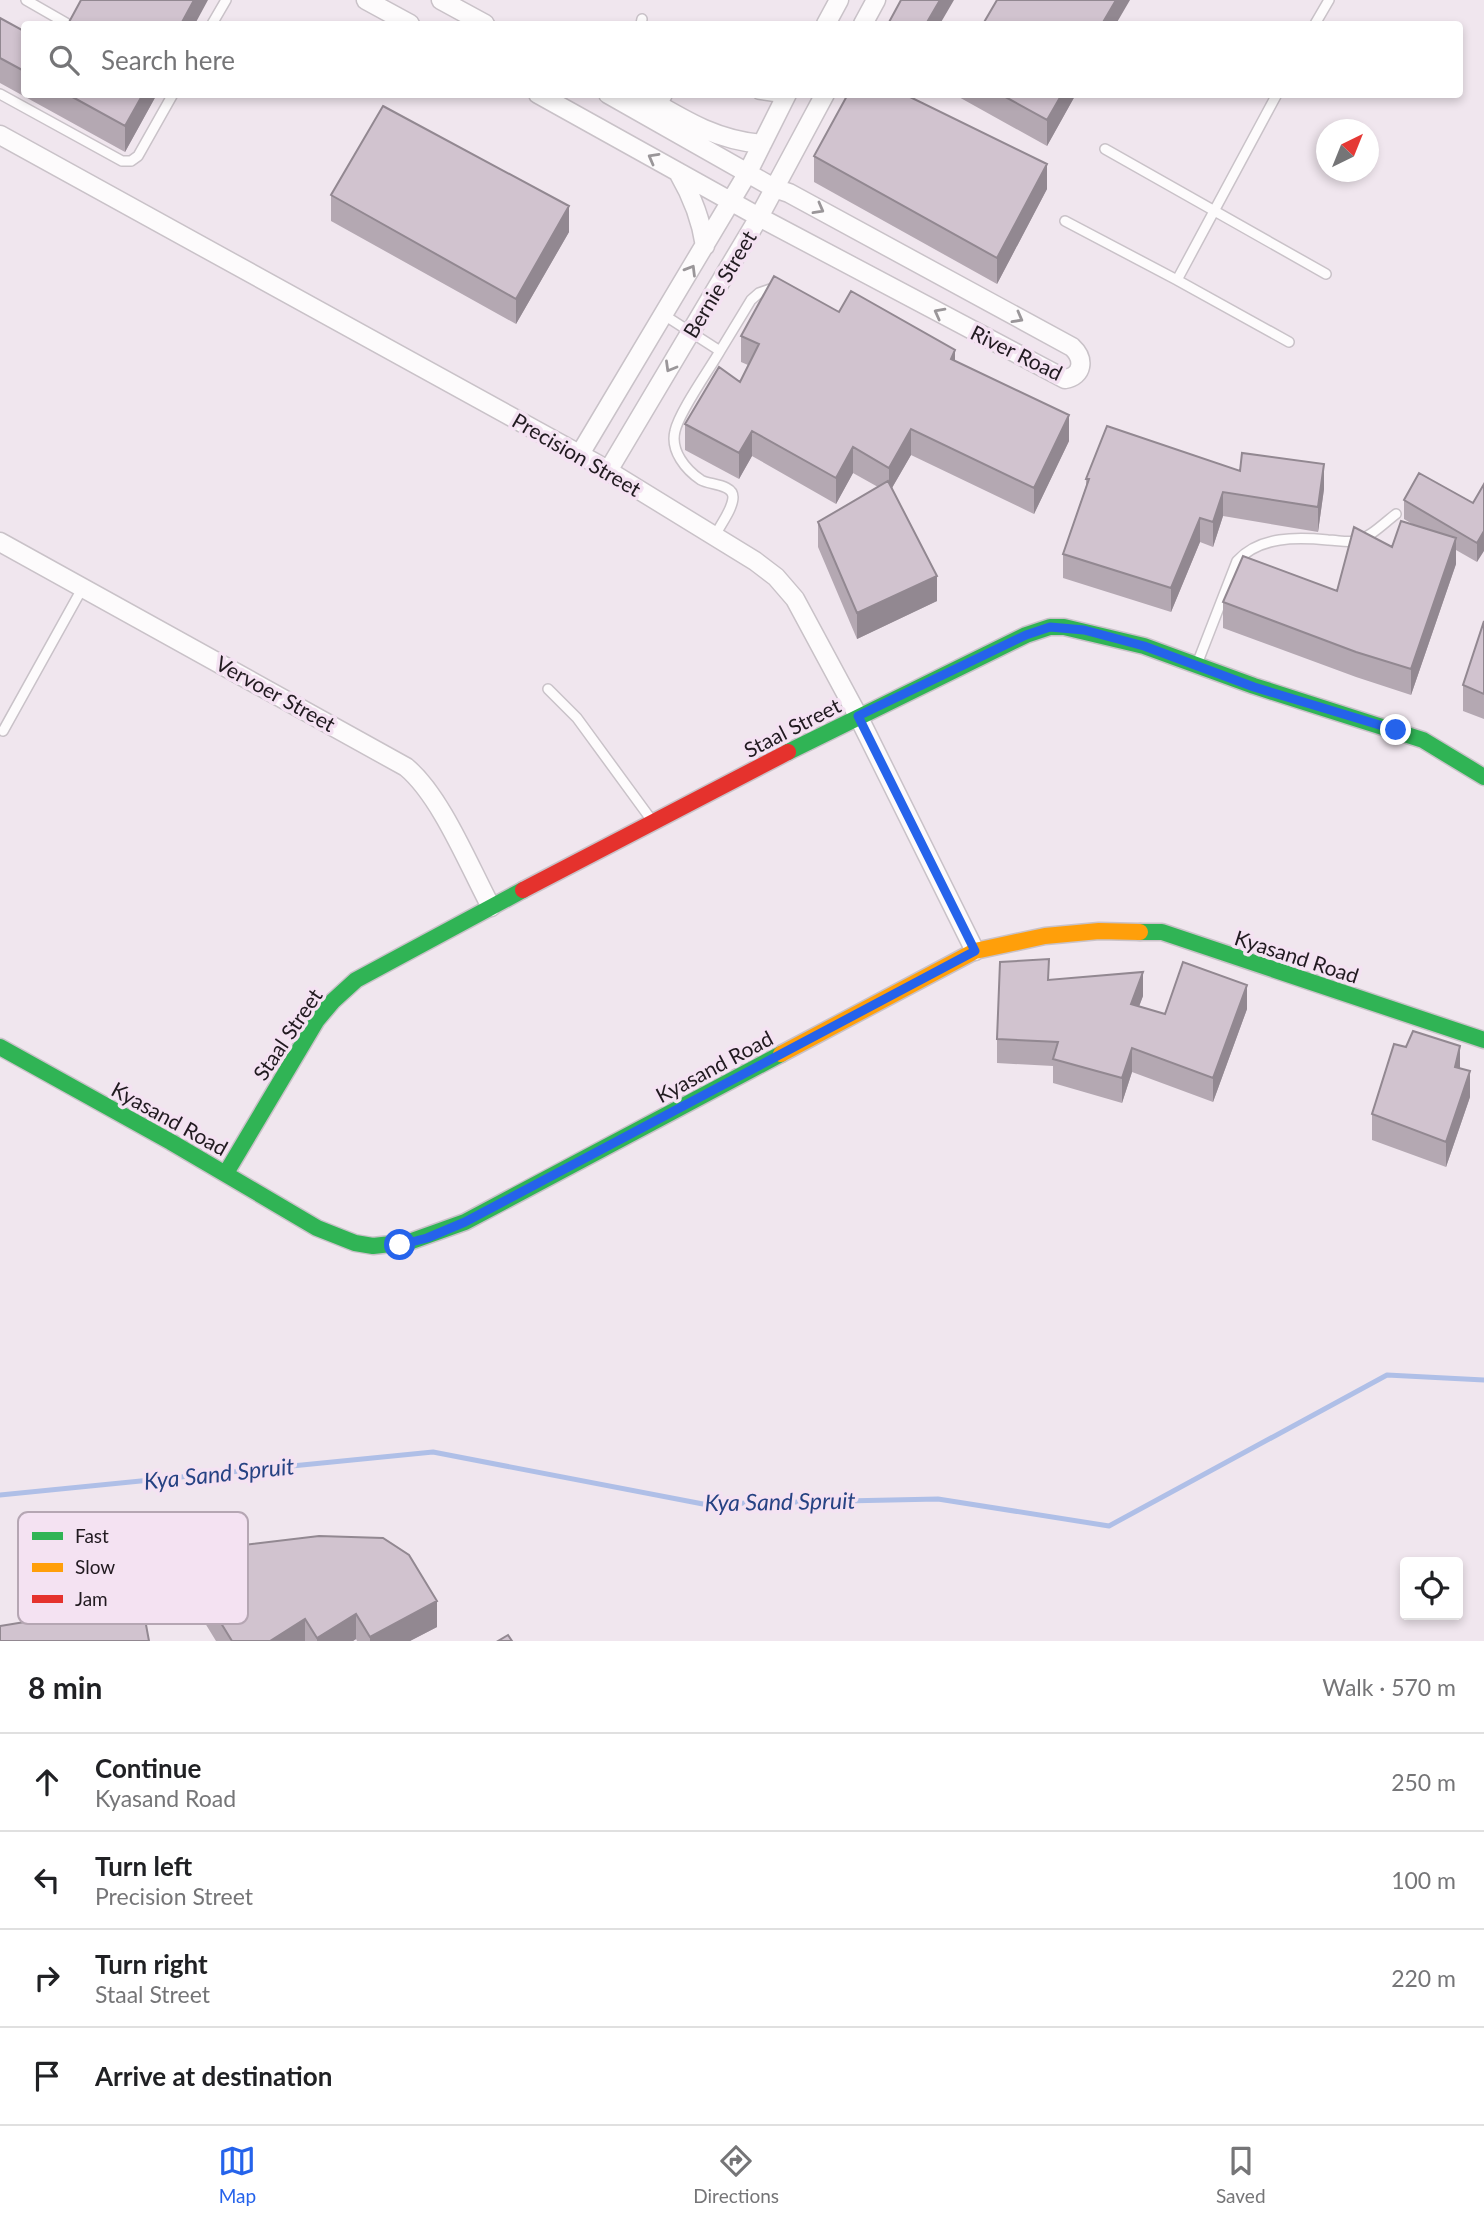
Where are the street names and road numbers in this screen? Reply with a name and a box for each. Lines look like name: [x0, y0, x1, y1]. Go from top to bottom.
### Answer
street label: Bernie Street: [677, 225, 761, 342]
street label: River Road: [967, 319, 1067, 385]
street label: Precision Street: [508, 407, 646, 501]
street label: Vervoer Street: [212, 650, 341, 736]
street label: Staal Street: [740, 692, 845, 762]
street label: Kyasand Road: [1232, 924, 1362, 988]
street label: Staal Street: [247, 983, 327, 1084]
street label: Kyasand Road: [651, 1025, 777, 1107]
street label: Kyasand Road: [108, 1076, 232, 1160]

